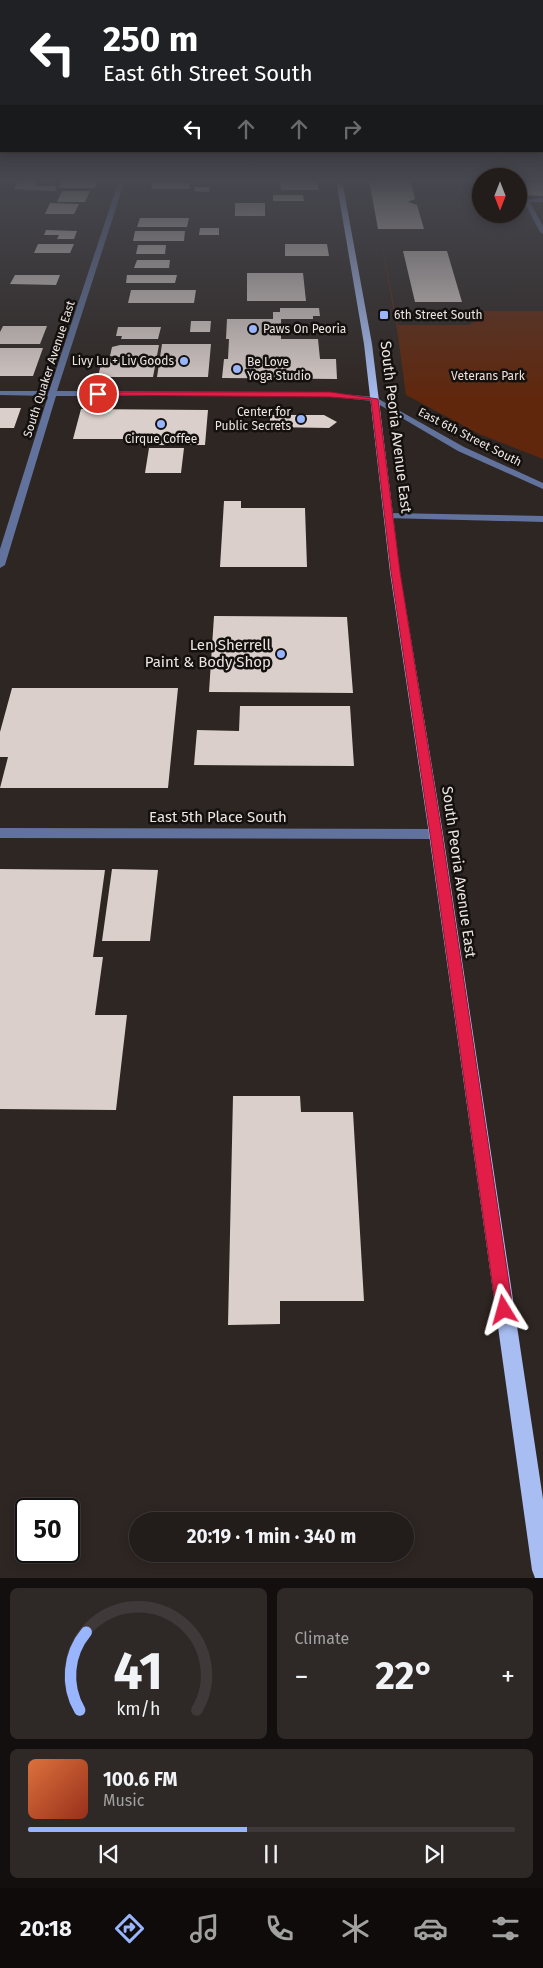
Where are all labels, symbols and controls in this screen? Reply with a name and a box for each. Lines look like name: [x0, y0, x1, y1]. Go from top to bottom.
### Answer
text: 250 m: [103, 18, 198, 60]
icon: left: [20, 20, 85, 85]
text: East 6th Street South: [103, 60, 313, 87]
icon: left: [179, 115, 207, 143]
icon: ahead: [232, 115, 260, 143]
icon: ahead: [285, 115, 313, 143]
icon: right: [338, 115, 366, 143]
north arrow: [472, 168, 528, 222]
map controls: [472, 168, 527, 223]
street label: South Quaker Avenue East: [20, 298, 78, 439]
place label: 6th Street South: [394, 308, 483, 322]
marker: 6th Street South: [378, 309, 390, 321]
place label: Paws On Peoria: [263, 322, 346, 336]
marker: Paws On Peoria: [247, 323, 259, 335]
street label: South Peoria Avenue East: [377, 340, 416, 515]
place label: Livy Lu + Liv Goods: [72, 354, 174, 368]
marker: Livy Lu + Liv Goods: [178, 355, 190, 367]
place label: Be Love Yoga Studio: [247, 355, 311, 383]
marker: Be Love Yoga Studio: [231, 363, 243, 375]
park label: Veterans Park: [451, 369, 526, 383]
pin: [77, 373, 119, 415]
icon: arrive: [84, 380, 112, 408]
place label: Center for Public Secrets: [215, 405, 291, 433]
street label: East 6th Street South: [416, 405, 524, 469]
marker: Center for Public Secrets: [295, 413, 307, 425]
marker: Cirque Coffee: [155, 418, 167, 430]
place label: Cirque Coffee: [125, 432, 197, 446]
place label: Len Sherrell Paint & Body Shop: [145, 636, 272, 671]
marker: Len Sherrell Paint & Body Shop: [275, 648, 287, 660]
street label: South Peoria Avenue East: [438, 785, 480, 960]
street label: East 5th Place South: [149, 808, 287, 826]
position arrow: [477, 1283, 529, 1335]
speed limit sign: 50: [15, 1498, 80, 1563]
text: 20:19 · 1 min · 340 m: [187, 1525, 356, 1548]
text: Climate: [295, 1629, 349, 1648]
text: 41: [113, 1640, 163, 1703]
text: 22°: [375, 1653, 434, 1699]
text: −: [295, 1660, 309, 1693]
text: +: [501, 1660, 515, 1693]
text: km/h: [116, 1698, 160, 1720]
text: 100.6 FM: [103, 1768, 177, 1791]
text: Music: [103, 1791, 144, 1810]
icon: previous: [95, 1840, 123, 1868]
icon: pause: [257, 1840, 285, 1868]
icon: next: [420, 1840, 448, 1868]
icon: directions: [112, 1911, 147, 1946]
icon: music: [187, 1911, 222, 1946]
icon: phone: [262, 1911, 297, 1946]
icon: climate: [338, 1911, 373, 1946]
icon: car: [413, 1911, 448, 1946]
icon: filters: [488, 1911, 523, 1946]
text: 20:18: [20, 1915, 72, 1942]

